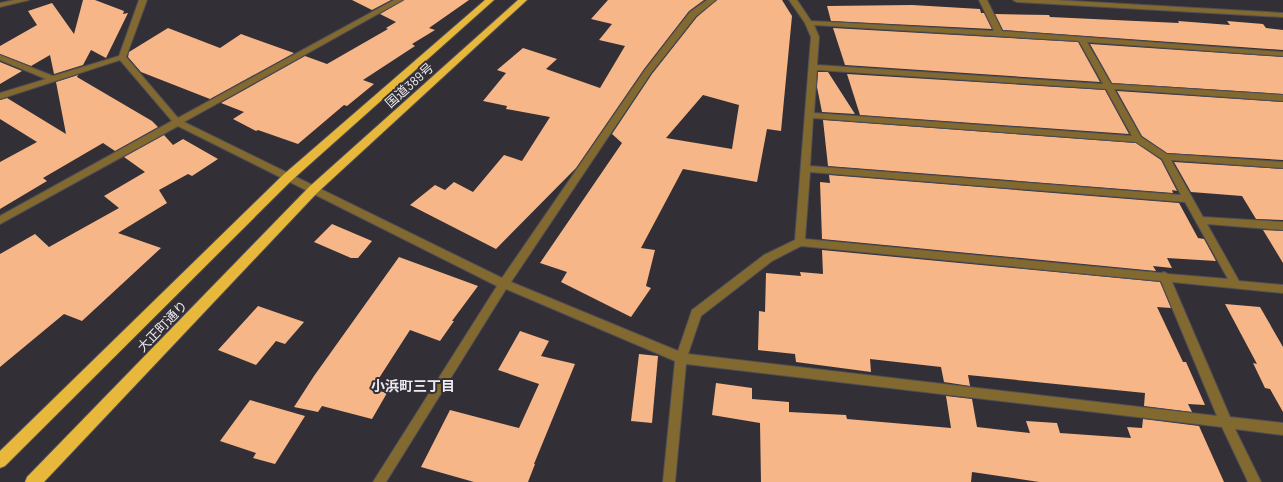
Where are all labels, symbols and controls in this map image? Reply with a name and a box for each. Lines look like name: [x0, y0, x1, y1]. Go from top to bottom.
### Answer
street label: 国道389号: [382, 59, 436, 111]
street label: 大正町通り: [134, 297, 190, 355]
district label: 小浜町三丁目: [371, 377, 455, 394]

